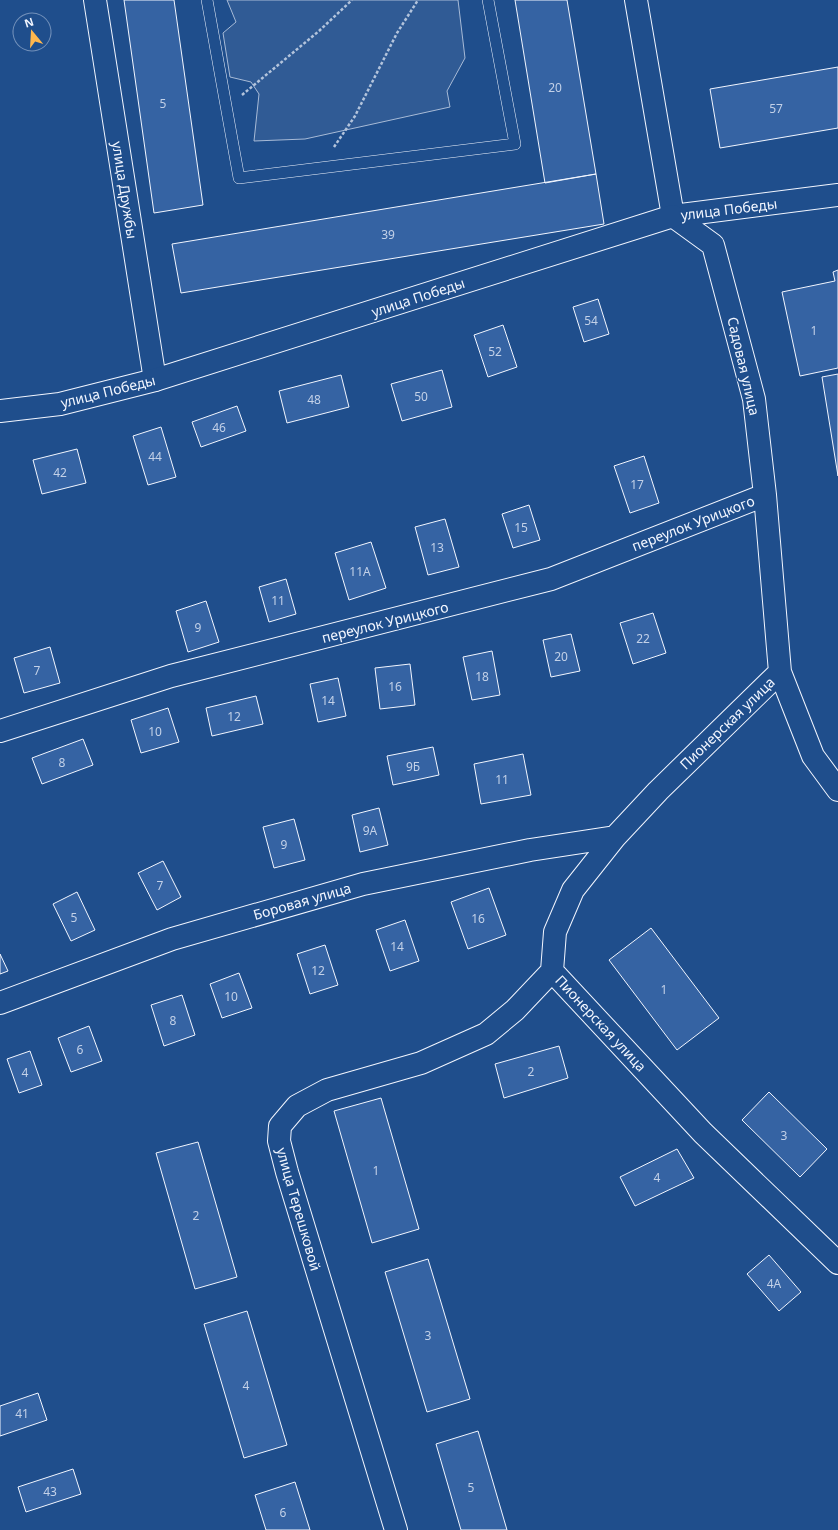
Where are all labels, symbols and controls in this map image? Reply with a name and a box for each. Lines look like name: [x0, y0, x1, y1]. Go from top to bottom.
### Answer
north arrow: [12, 12, 52, 52]
text: N: [22, 13, 35, 31]
house number: 20: [548, 79, 562, 96]
house number: 5: [160, 95, 167, 112]
house number: 57: [769, 100, 783, 117]
street label: улица Дружбы: [108, 140, 142, 240]
street label: улица Победы: [680, 194, 778, 224]
house number: 39: [381, 226, 395, 243]
street label: улица Победы: [369, 273, 467, 321]
house number: 54: [584, 312, 598, 329]
street label: Садовая улица: [723, 315, 765, 417]
house number: 1: [811, 322, 817, 339]
house number: 52: [488, 343, 502, 360]
street label: улица Победы: [59, 370, 157, 412]
house number: 50: [414, 388, 428, 405]
house number: 48: [307, 391, 321, 408]
house number: 46: [212, 419, 226, 436]
house number: 44: [148, 448, 162, 465]
house number: 42: [53, 464, 67, 481]
house number: 17: [630, 476, 644, 493]
street label: переулок Урицкого: [629, 491, 757, 555]
house number: 15: [514, 519, 528, 536]
house number: 13: [430, 539, 444, 556]
house number: 11А: [349, 563, 371, 580]
house number: 11: [271, 592, 285, 609]
street label: переулок Урицкого: [320, 597, 450, 647]
house number: 9: [195, 619, 202, 636]
house number: 22: [636, 630, 650, 647]
house number: 20: [554, 648, 568, 665]
house number: 7: [34, 662, 41, 679]
house number: 18: [475, 668, 489, 685]
street label: Пионерская улица: [675, 673, 779, 773]
house number: 16: [388, 678, 402, 695]
house number: 14: [321, 692, 335, 709]
house number: 12: [227, 708, 241, 725]
house number: 10: [148, 723, 162, 740]
house number: 8: [59, 754, 66, 771]
house number: 9Б: [406, 758, 420, 775]
house number: 11: [495, 771, 509, 788]
house number: 9А: [363, 822, 378, 839]
house number: 9: [281, 836, 288, 853]
house number: 7: [157, 877, 164, 894]
street label: Боровая улица: [251, 878, 353, 924]
house number: 5: [71, 909, 78, 926]
house number: 16: [471, 910, 485, 927]
house number: 14: [390, 938, 404, 955]
house number: 12: [311, 962, 325, 979]
street label: Пионерская улица: [551, 971, 651, 1075]
house number: 1: [661, 981, 667, 998]
house number: 10: [224, 988, 238, 1005]
house number: 8: [170, 1012, 177, 1029]
house number: 6: [77, 1041, 84, 1058]
house number: 2: [528, 1063, 535, 1080]
house number: 4: [22, 1064, 29, 1081]
house number: 3: [781, 1127, 788, 1144]
street label: улица Терешковой: [272, 1145, 326, 1273]
house number: 1: [373, 1162, 379, 1179]
house number: 4: [654, 1169, 661, 1186]
house number: 2: [193, 1207, 200, 1224]
house number: 4А: [767, 1275, 782, 1292]
house number: 3: [425, 1327, 432, 1344]
house number: 4: [243, 1377, 250, 1394]
house number: 41: [15, 1405, 29, 1422]
house number: 5: [468, 1479, 475, 1496]
house number: 43: [43, 1483, 57, 1500]
house number: 6: [280, 1504, 287, 1521]

